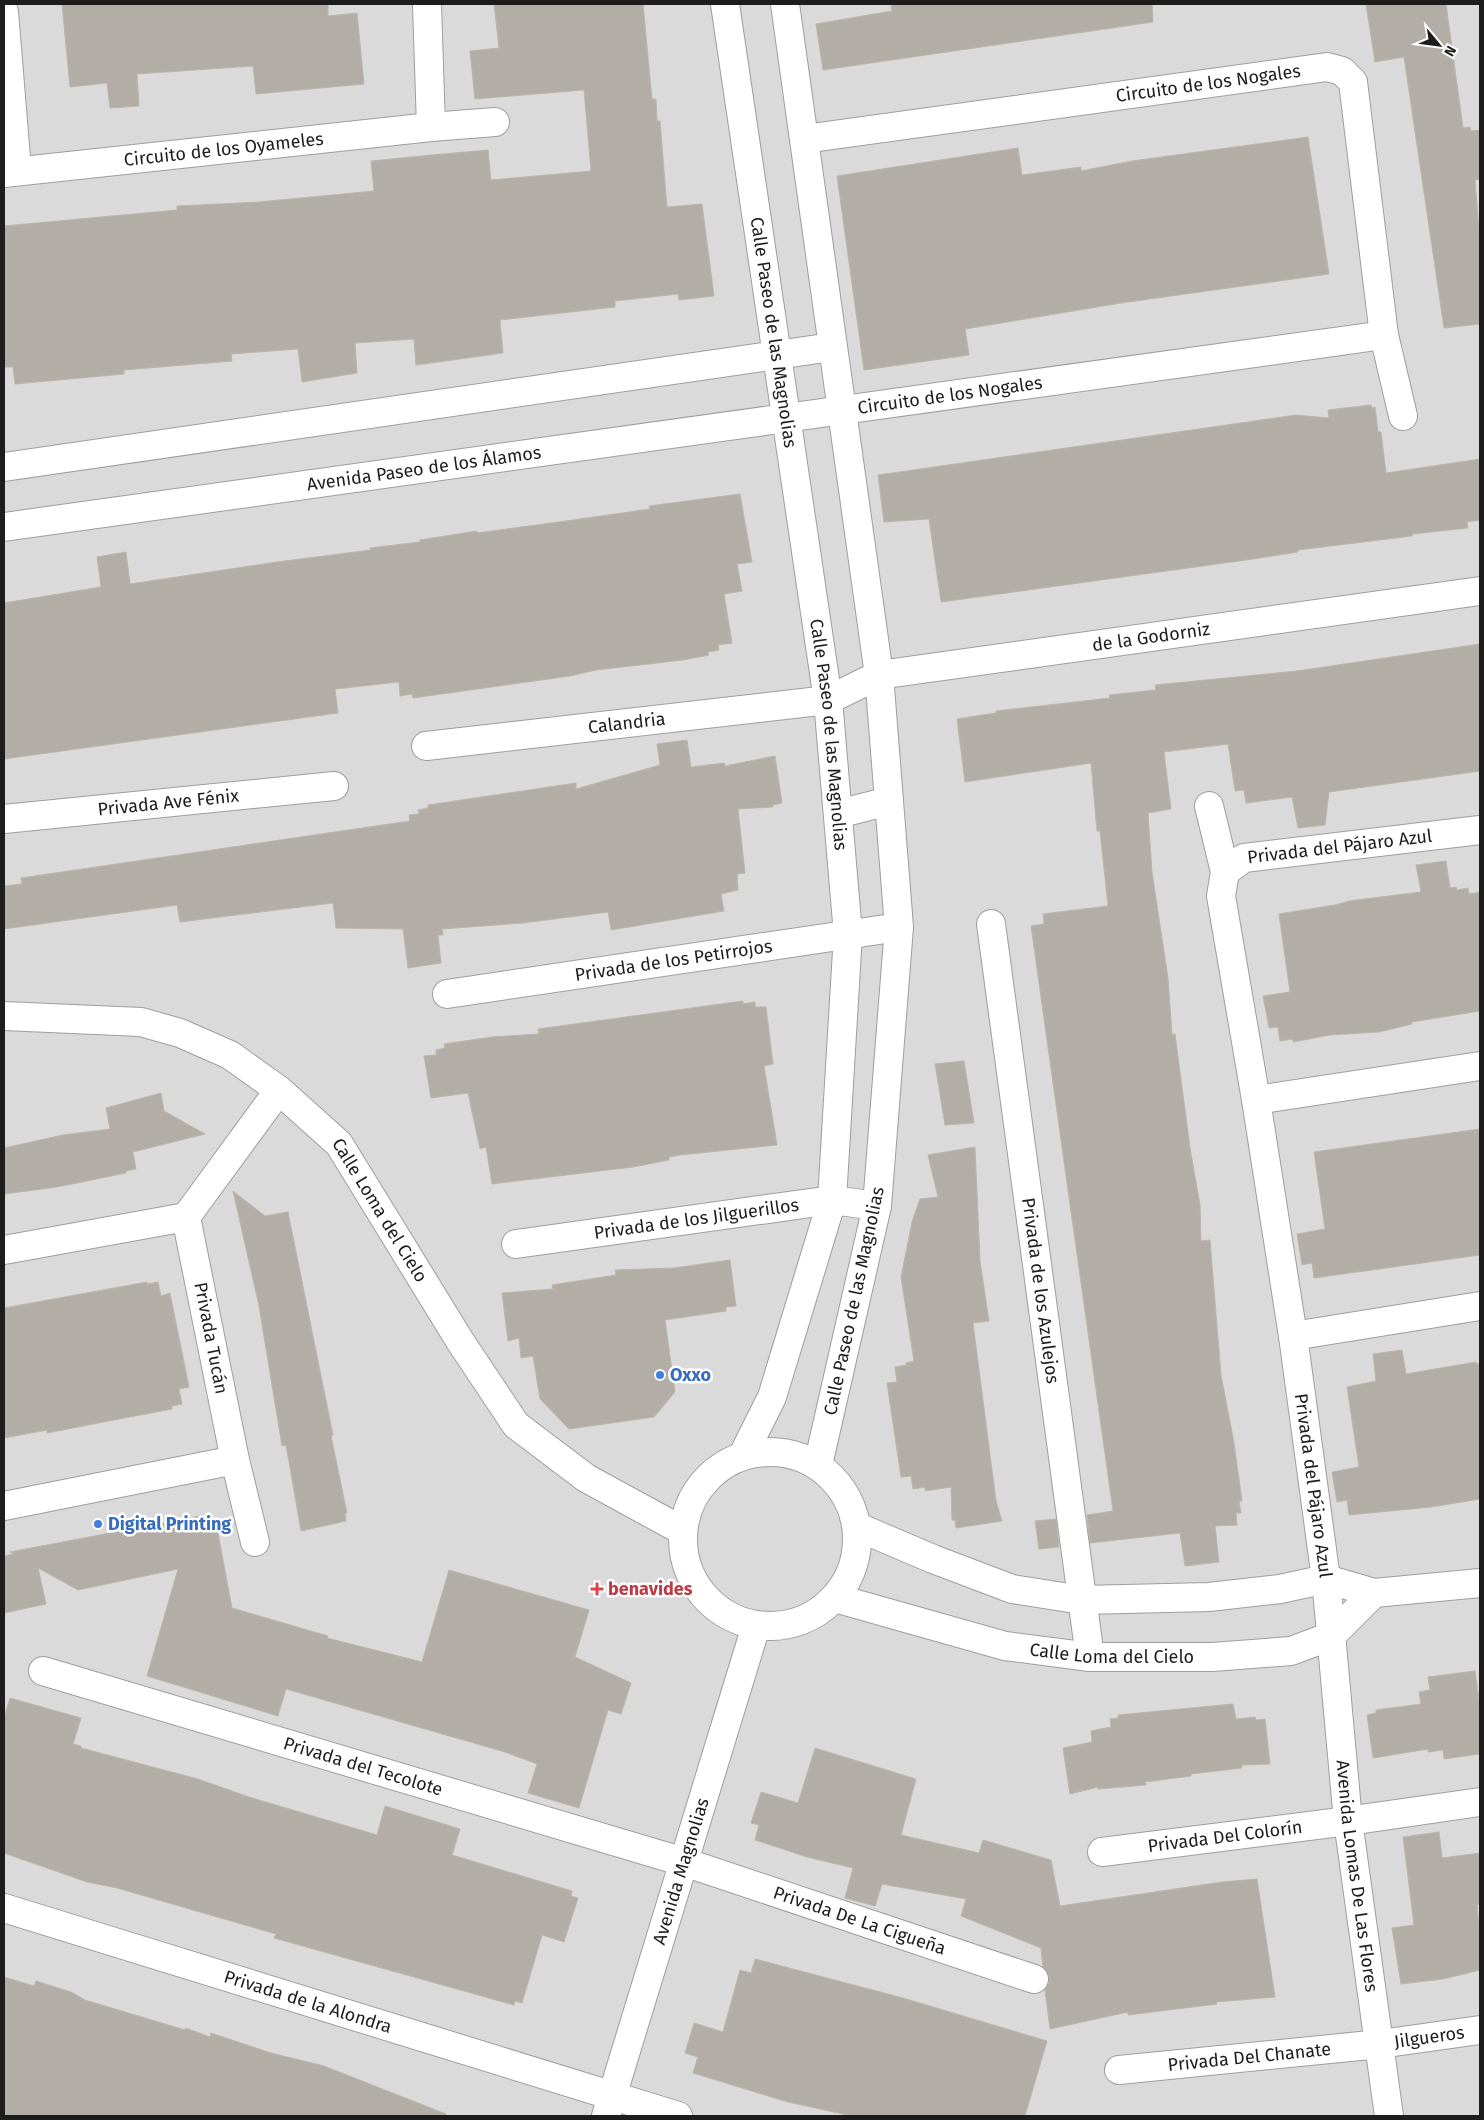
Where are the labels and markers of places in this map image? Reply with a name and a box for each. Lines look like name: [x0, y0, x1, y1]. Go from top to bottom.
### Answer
place label: Oxxo: [670, 1364, 711, 1386]
marker: Oxxo: [654, 1369, 666, 1381]
place label: Digital Printing: [108, 1513, 231, 1535]
marker: Digital Printing: [92, 1518, 104, 1530]
place label: benavides: [608, 1578, 693, 1600]
marker: benavides: [590, 1582, 604, 1596]

